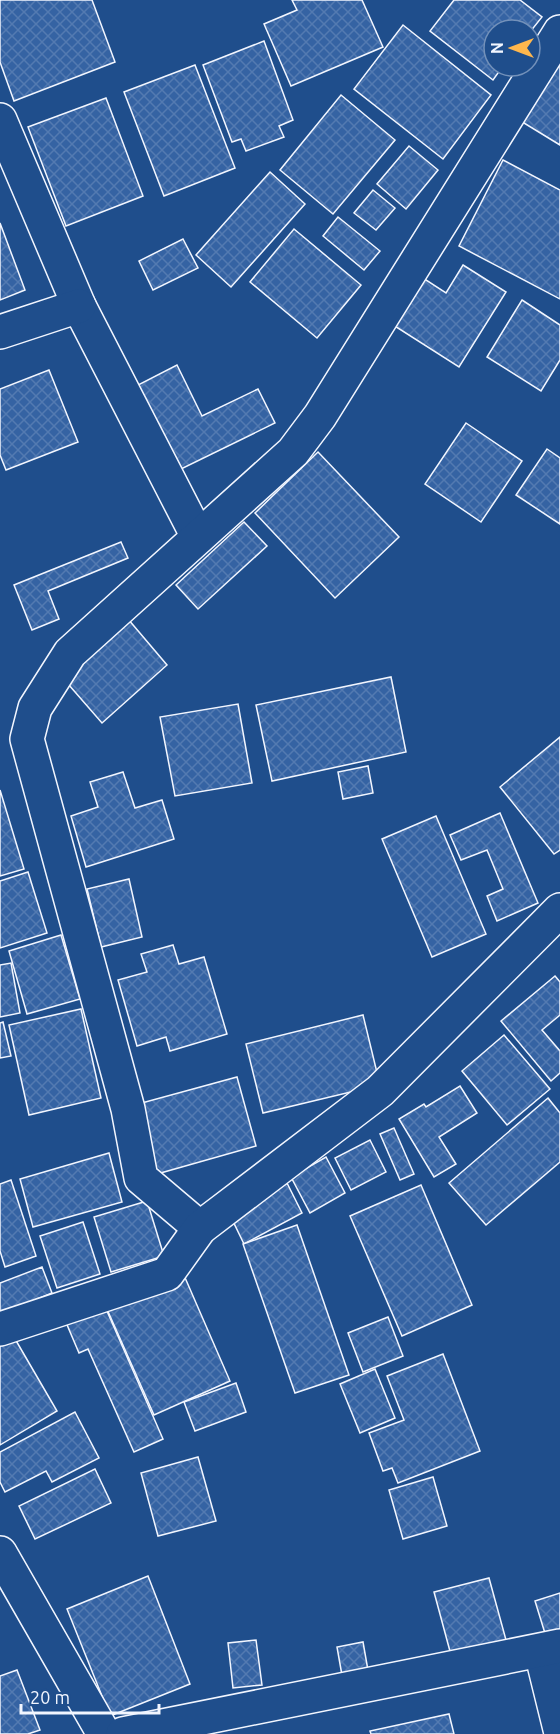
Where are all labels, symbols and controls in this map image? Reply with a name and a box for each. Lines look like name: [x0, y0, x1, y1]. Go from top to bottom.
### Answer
north arrow: [482, 18, 542, 78]
text: N: [488, 42, 506, 54]
scale bar: [21, 1677, 159, 1715]
text: 20 m: [30, 1687, 70, 1707]

